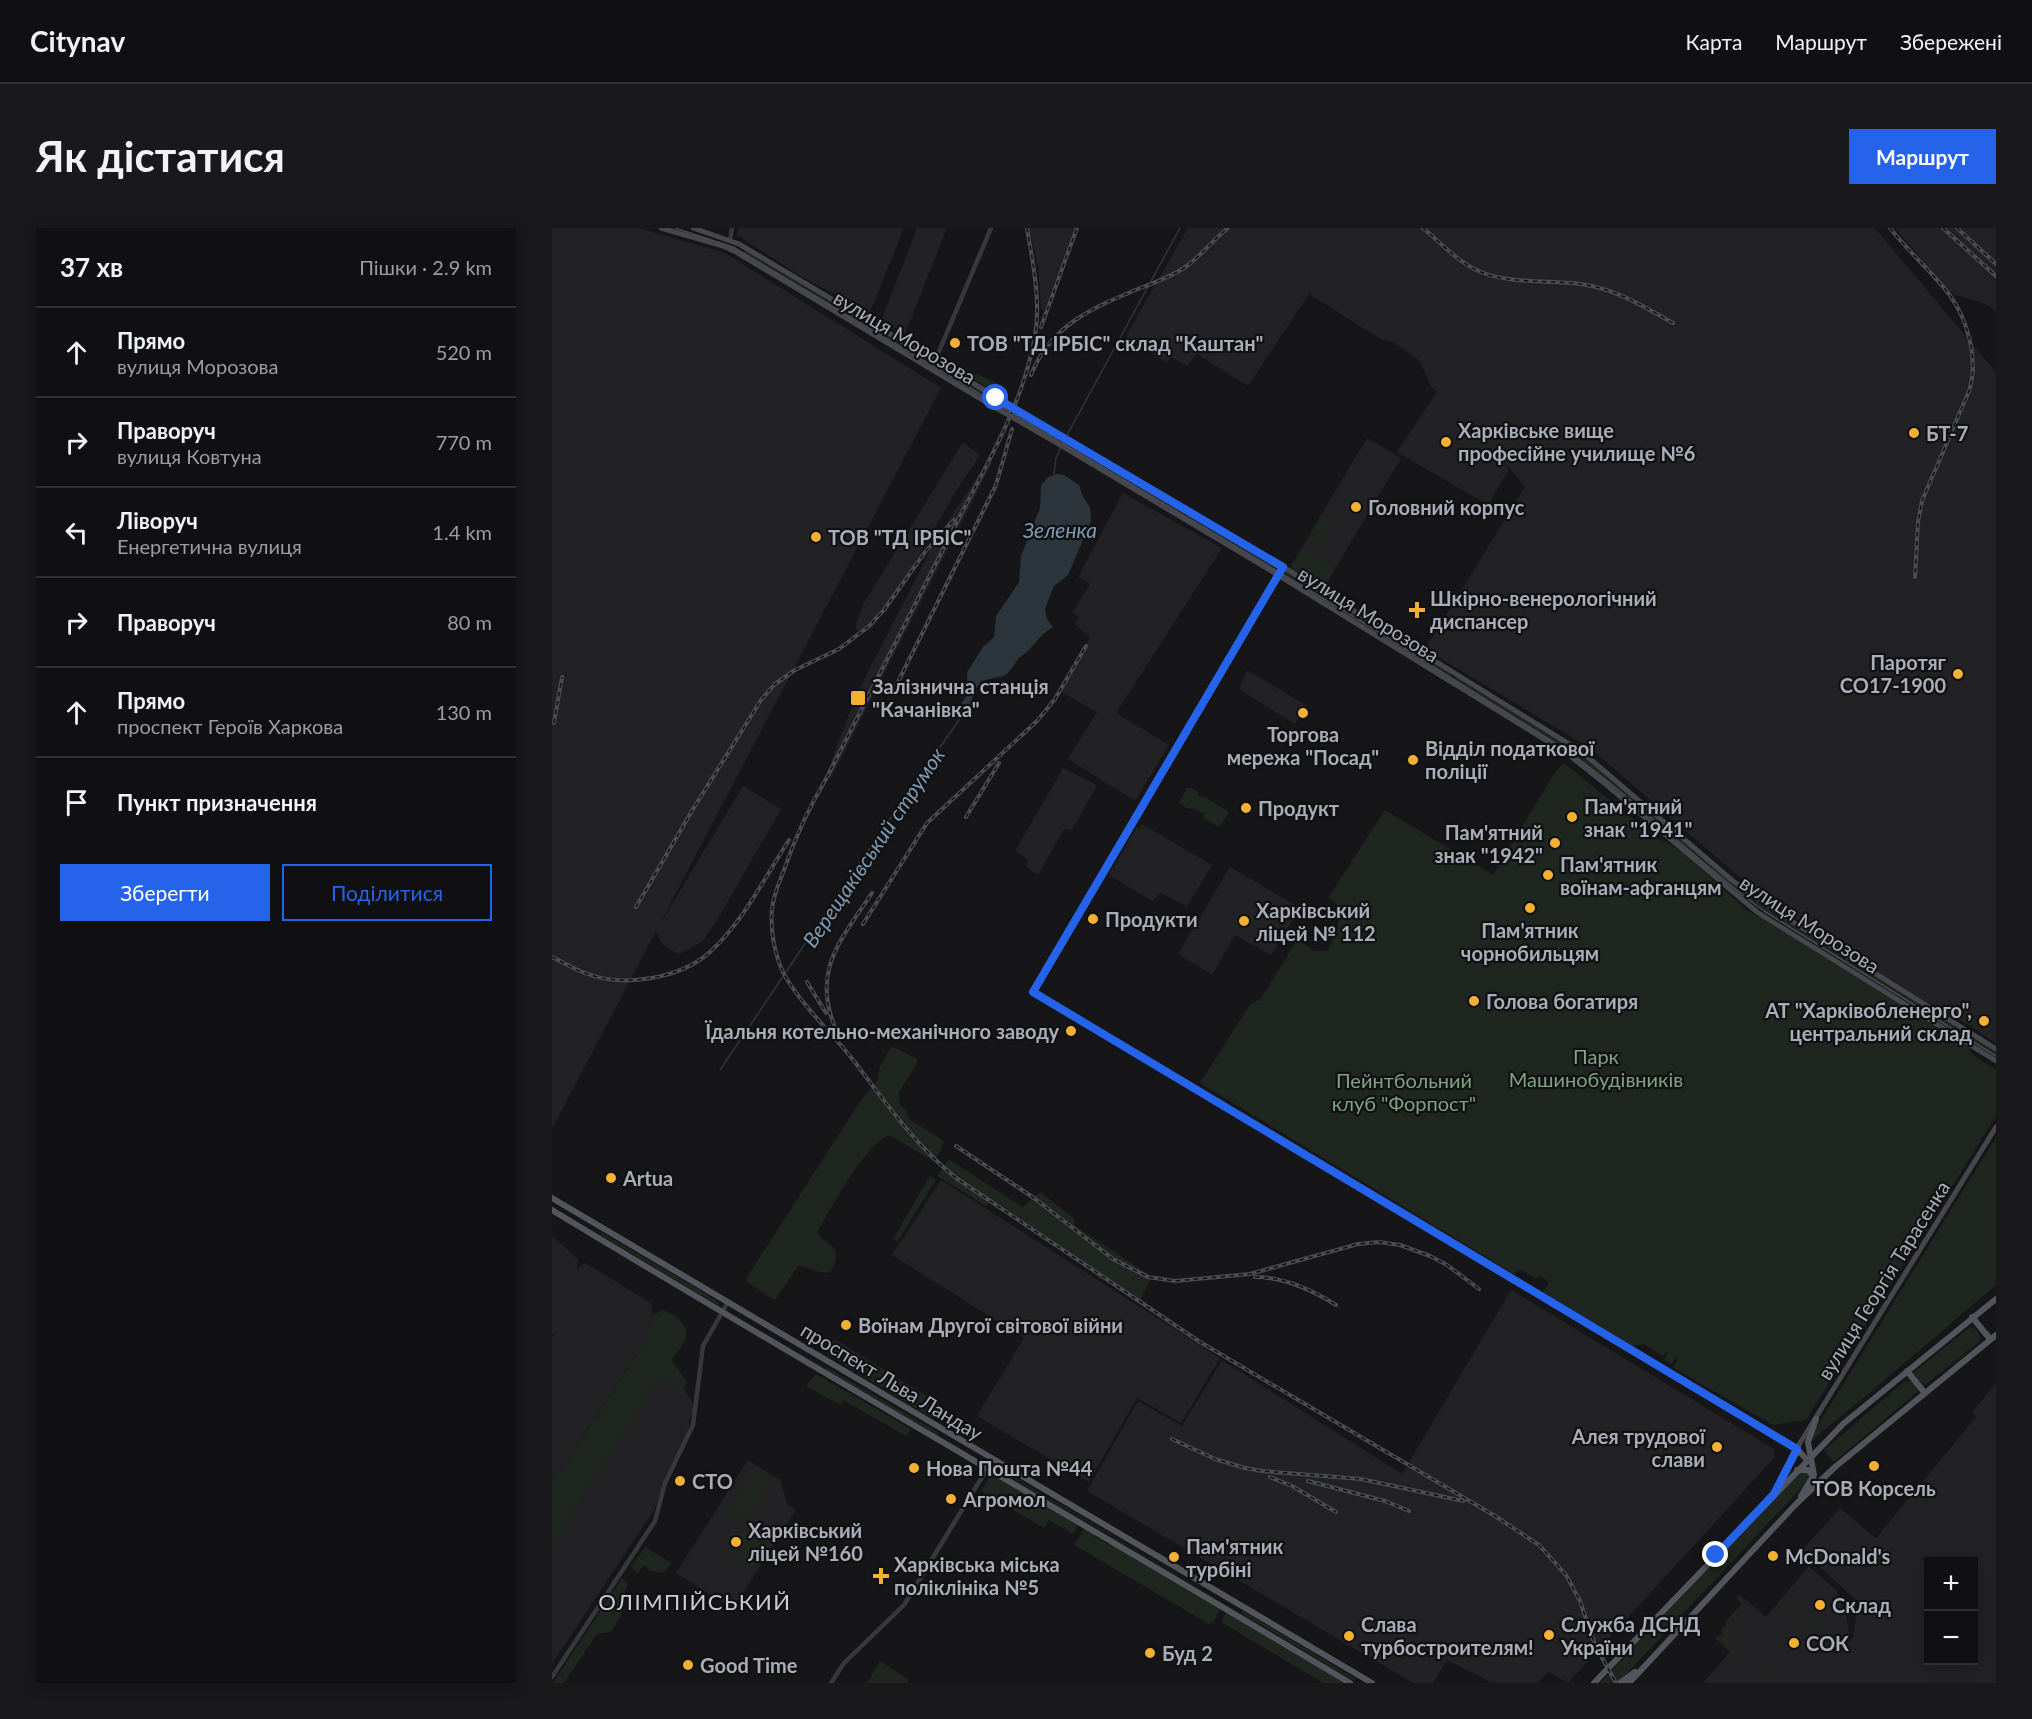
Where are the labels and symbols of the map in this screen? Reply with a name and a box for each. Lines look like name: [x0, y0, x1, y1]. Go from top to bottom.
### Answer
street label: вулиця Морозова: [830, 285, 980, 389]
place label: ТОВ "ТД ІРБІС" склад "Каштан": [967, 331, 1264, 355]
marker: ТОВ "ТД ІРБІС" склад "Каштан": [948, 336, 962, 350]
route start: [982, 384, 1008, 410]
place label: Харківське вище професійне училище №6: [1458, 418, 1695, 465]
place label: БТ-7: [1926, 421, 1968, 445]
marker: БТ-7: [1907, 426, 1921, 440]
marker: Харківське вище професійне училище №6: [1439, 435, 1453, 449]
place label: Головний корпус: [1368, 495, 1525, 519]
marker: Головний корпус: [1349, 500, 1363, 514]
water label: Зеленка: [1022, 517, 1097, 542]
place label: ТОВ "ТД ІРБІС": [828, 525, 971, 549]
marker: ТОВ "ТД ІРБІС": [809, 530, 823, 544]
street label: вулиця Морозова: [1294, 561, 1444, 667]
place label: Шкірно-венерологічний диспансер: [1430, 586, 1657, 633]
marker: Шкірно-венерологічний диспансер: [1408, 601, 1426, 619]
place label: Паротяг СО17-1900: [1840, 650, 1947, 697]
marker: Паротяг СО17-1900: [1951, 667, 1965, 681]
place label: Залізнична станція "Качанівка": [872, 674, 1049, 721]
marker: Залізнична станція "Качанівка": [849, 689, 867, 707]
marker: Торгова мережа "Посад": [1296, 706, 1310, 720]
place label: Торгова мережа "Посад": [1227, 722, 1379, 769]
place label: Відділ податкової поліції: [1425, 736, 1595, 783]
water label: Верещаківський струмок: [797, 743, 949, 951]
marker: Відділ податкової поліції: [1406, 753, 1420, 767]
place label: Пам'ятний знак "1941": [1584, 794, 1693, 841]
place label: Продукт: [1258, 796, 1340, 820]
marker: Продукт: [1239, 801, 1253, 815]
marker: Пам'ятний знак "1941": [1565, 810, 1579, 824]
place label: Пам'ятний знак "1942": [1435, 820, 1543, 867]
marker: Пам'ятний знак "1942": [1548, 836, 1562, 850]
place label: Пам'ятник воїнам-афганцям: [1560, 852, 1721, 899]
marker: Пам'ятник воїнам-афганцям: [1541, 868, 1555, 882]
street label: вулиця Морозова: [1736, 870, 1884, 978]
place label: Харківський ліцей № 112: [1256, 898, 1376, 945]
marker: Пам'ятник чорнобильцям: [1523, 901, 1537, 915]
place label: Продукти: [1105, 907, 1198, 931]
marker: Продукти: [1086, 912, 1100, 926]
marker: Харківський ліцей № 112: [1237, 914, 1251, 928]
place label: Пам'ятник чорнобильцям: [1461, 918, 1599, 965]
place label: Голова богатиря: [1486, 989, 1638, 1013]
marker: Голова богатиря: [1467, 994, 1481, 1008]
place label: АТ "Харківобленерго", центральний склад: [1764, 998, 1972, 1045]
marker: АТ "Харківобленерго", центральний склад: [1977, 1014, 1991, 1028]
place label: Їдальня котельно-механічного заводу: [704, 1019, 1059, 1043]
marker: Їдальня котельно-механічного заводу: [1064, 1024, 1078, 1038]
park label: Парк Машинобудівників: [1509, 1044, 1683, 1091]
park label: Пейнтбольний клуб "Форпост": [1332, 1068, 1476, 1115]
place label: Artua: [622, 1166, 673, 1190]
marker: Artua: [604, 1171, 618, 1185]
street label: вулиця Георгія Тарасенка: [1812, 1176, 1954, 1384]
place label: Воїнам Другої світової війни: [858, 1313, 1123, 1337]
street label: проспект Льва Ландау: [797, 1317, 988, 1445]
marker: Воїнам Другої світової війни: [839, 1318, 853, 1332]
place label: Алея трудової слави: [1571, 1424, 1706, 1471]
marker: Алея трудової слави: [1710, 1440, 1724, 1454]
place label: Нова Пошта №44: [926, 1456, 1093, 1480]
marker: ТОВ Корсель: [1867, 1459, 1881, 1473]
marker: Нова Пошта №44: [907, 1461, 921, 1475]
place label: СТО: [692, 1469, 733, 1493]
marker: СТО: [673, 1474, 687, 1488]
place label: ТОВ Корсель: [1812, 1476, 1936, 1500]
place label: Агромол: [962, 1487, 1046, 1511]
marker: Агромол: [944, 1492, 958, 1506]
place label: Харківський ліцей №160: [748, 1518, 863, 1565]
place label: Пам'ятник турбіні: [1186, 1534, 1283, 1581]
marker: Харківський ліцей №160: [729, 1535, 743, 1549]
route end: [1702, 1541, 1728, 1567]
place label: McDonald's: [1785, 1544, 1890, 1568]
marker: McDonald's: [1766, 1549, 1780, 1563]
marker: Пам'ятник турбіні: [1167, 1550, 1181, 1564]
place label: Харківська міська поліклініка №5: [894, 1552, 1060, 1599]
marker: Харківська міська поліклініка №5: [872, 1567, 890, 1585]
district label: ОЛІМПІЙСЬКИЙ: [598, 1588, 792, 1615]
place label: Склад: [1832, 1593, 1891, 1617]
marker: Склад: [1813, 1598, 1827, 1612]
place label: Слава турбостроителям!: [1361, 1612, 1534, 1659]
place label: Служба ДСНД України: [1560, 1612, 1700, 1659]
marker: Служба ДСНД України: [1542, 1628, 1556, 1642]
marker: Слава турбостроителям!: [1342, 1629, 1356, 1643]
place label: СОК: [1806, 1631, 1849, 1655]
marker: СОК: [1787, 1636, 1801, 1650]
place label: Буд 2: [1162, 1641, 1213, 1665]
marker: Буд 2: [1143, 1646, 1157, 1660]
place label: Good Time: [700, 1653, 798, 1677]
marker: Good Time: [681, 1658, 695, 1672]

